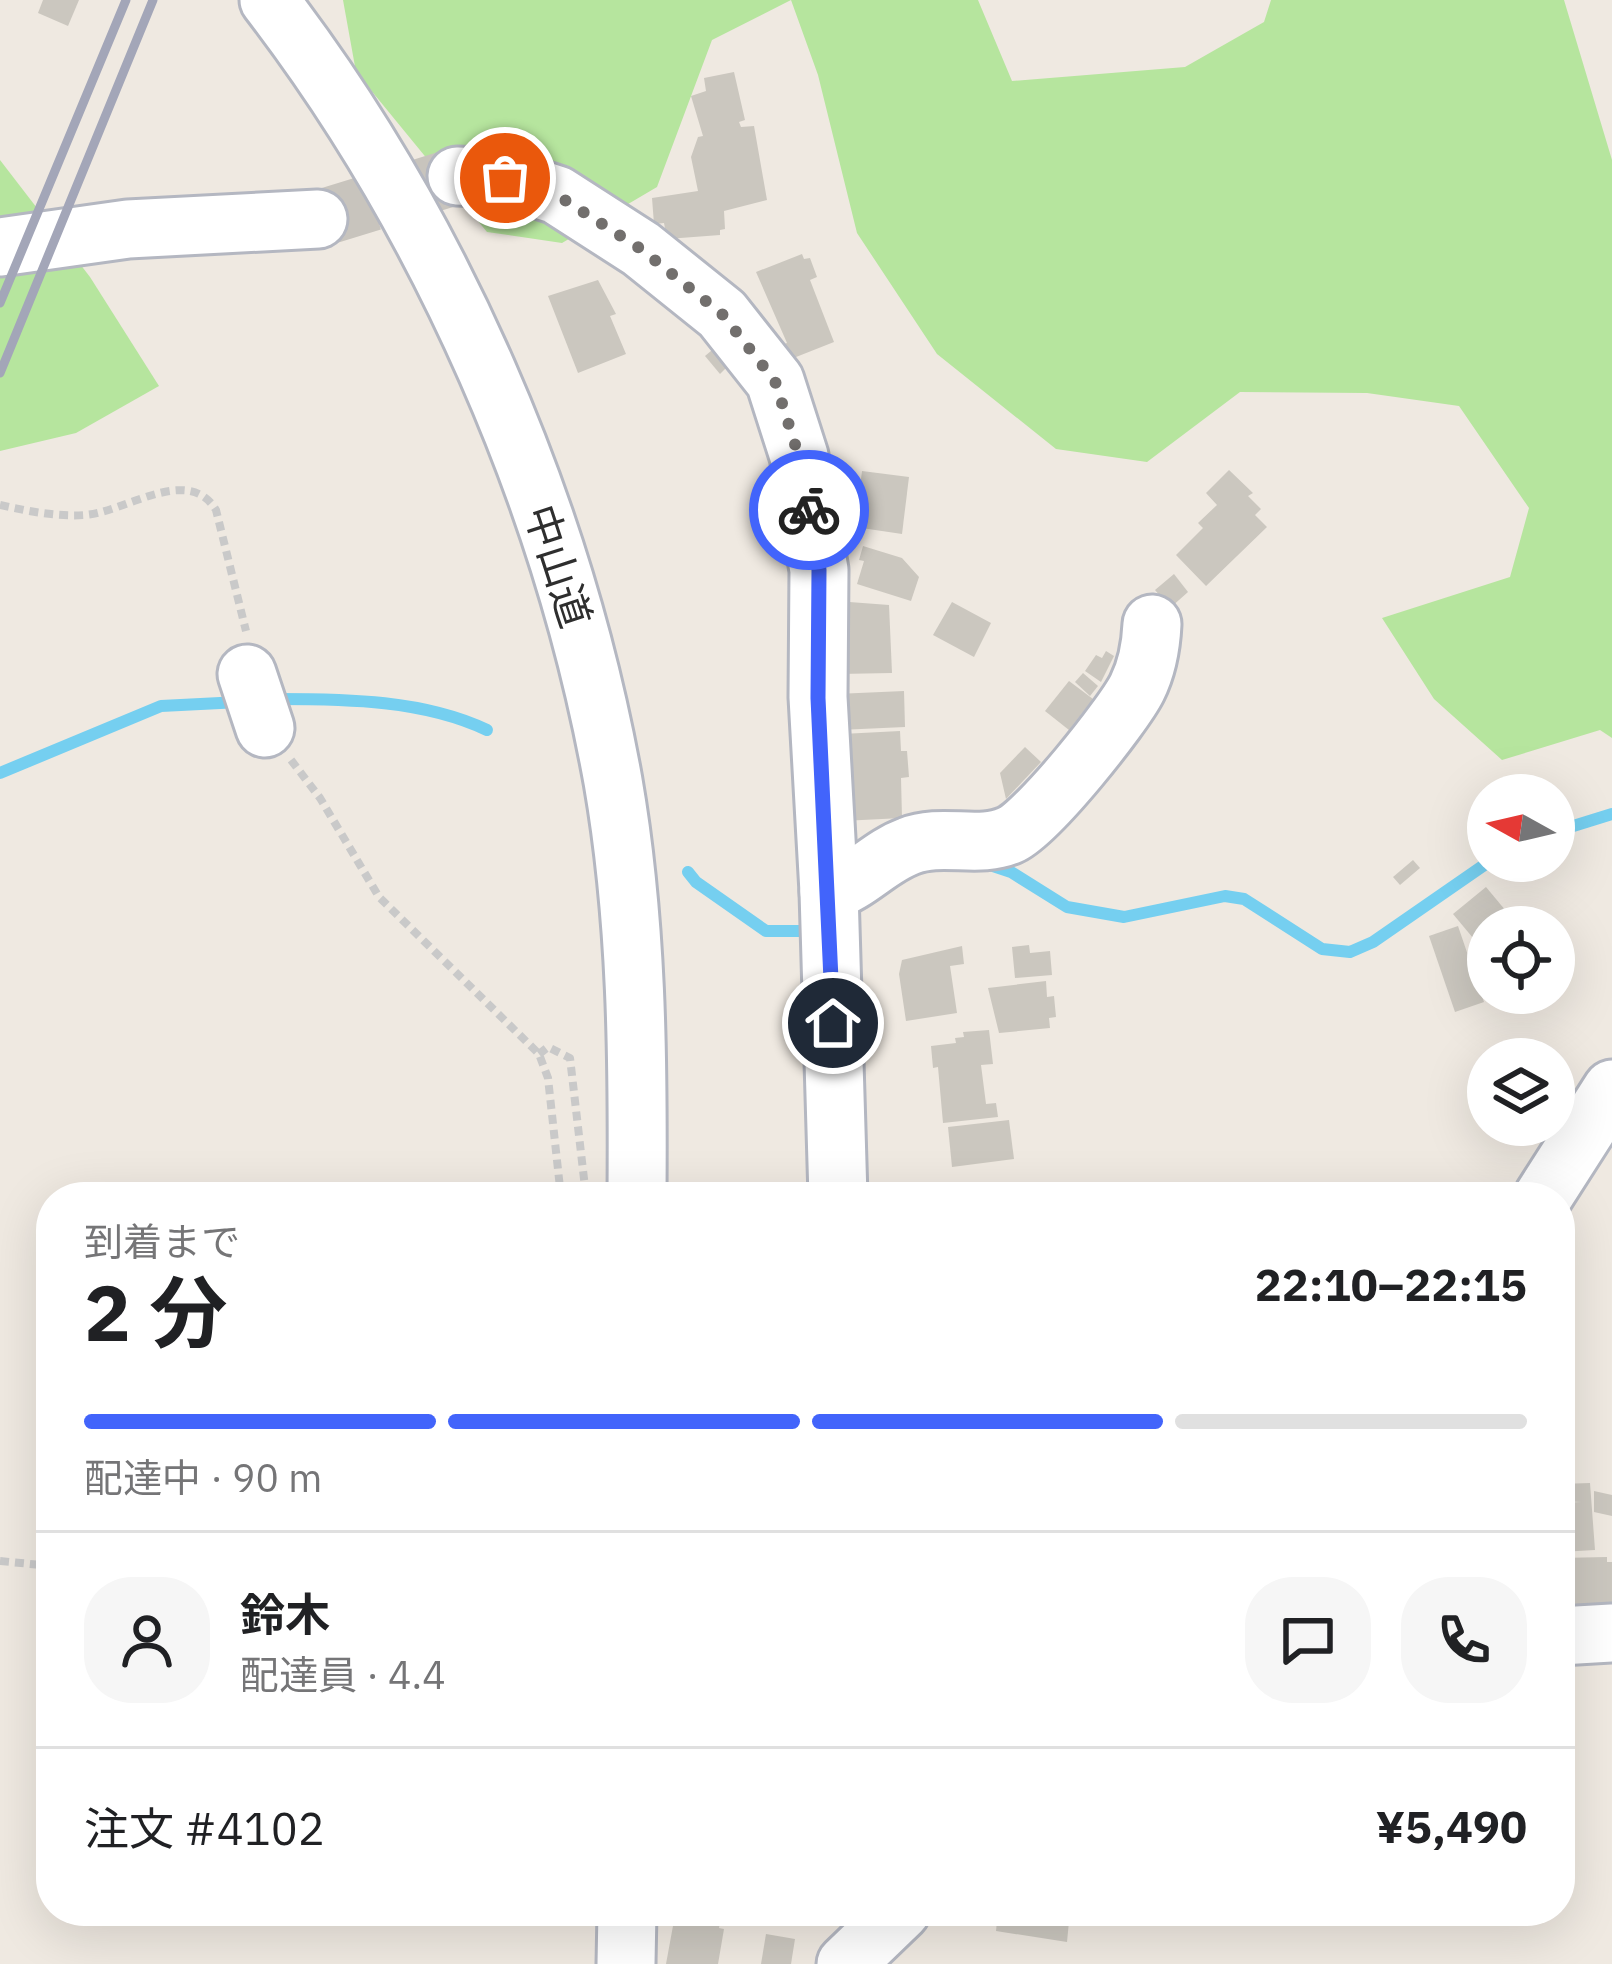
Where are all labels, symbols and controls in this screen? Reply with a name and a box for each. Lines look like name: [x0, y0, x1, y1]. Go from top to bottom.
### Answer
pin: [454, 127, 556, 229]
icon: bag: [472, 145, 538, 211]
courier: [749, 450, 869, 570]
icon: bike: [776, 477, 842, 543]
street label: 中山道: [513, 497, 604, 634]
north arrow: [1467, 774, 1575, 882]
map controls: [1467, 774, 1575, 1146]
button: locate: [1467, 906, 1575, 1014]
pin: [782, 972, 884, 1074]
icon: home: [800, 990, 866, 1056]
button: layers: [1467, 1038, 1575, 1146]
text: 到着まで: [84, 1216, 240, 1267]
text: 22:10–22:15: [1255, 1255, 1527, 1313]
text: 2 分: [84, 1261, 227, 1362]
text: 配達中 · 90 m: [84, 1452, 322, 1503]
button: person: [84, 1577, 210, 1703]
button: chat: [1245, 1577, 1371, 1703]
button: phone: [1401, 1577, 1527, 1703]
text: 鈴木: [240, 1585, 330, 1643]
text: 配達員 · 4.4: [240, 1649, 446, 1700]
text: ¥5,490: [1376, 1797, 1527, 1855]
text: 注文 #4102: [84, 1799, 325, 1857]

